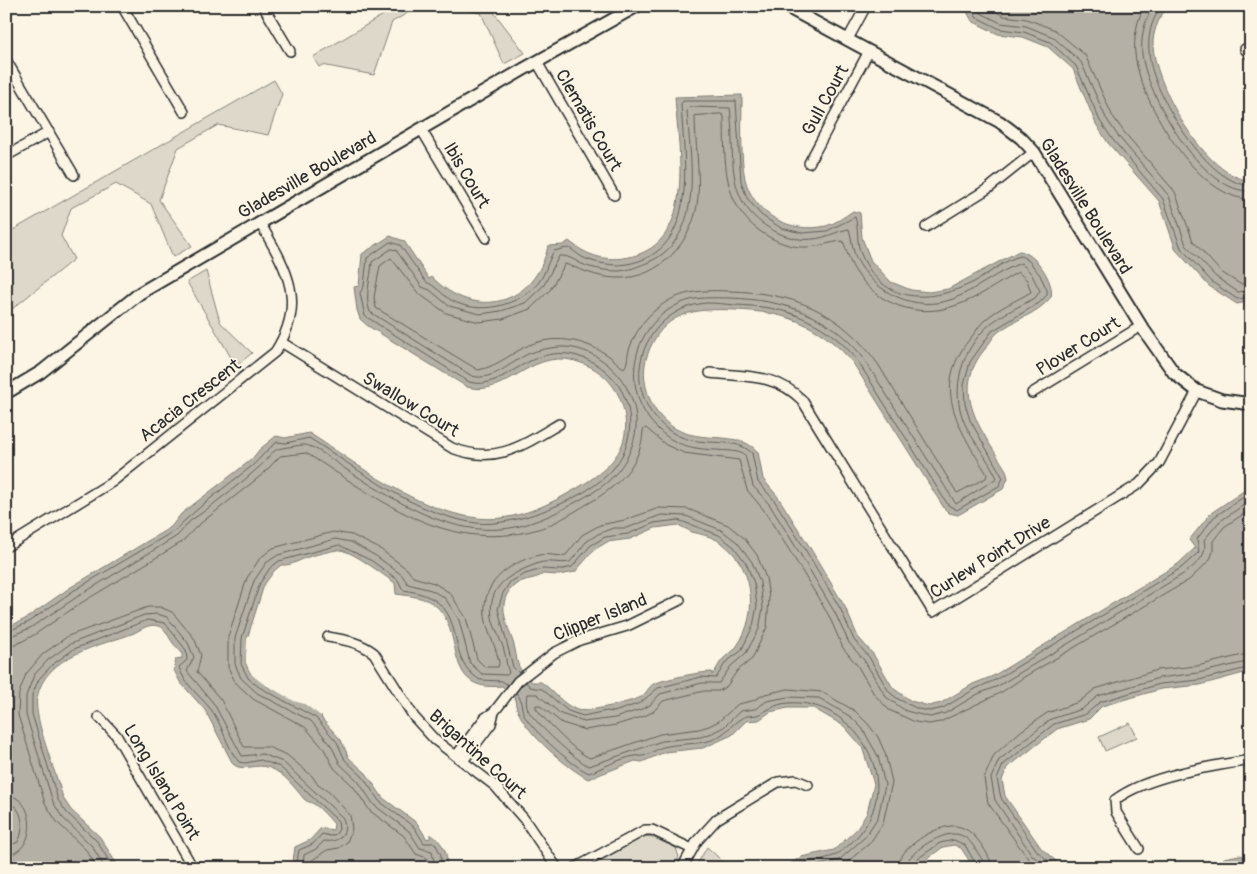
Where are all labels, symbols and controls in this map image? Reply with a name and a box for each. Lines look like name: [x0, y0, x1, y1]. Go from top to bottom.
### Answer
street label: Gull Court: [797, 60, 855, 139]
street label: Clematis Court: [550, 65, 627, 176]
street label: Gladesville Boulevard: [234, 126, 381, 224]
street label: Gladesville Boulevard: [1034, 134, 1137, 279]
street label: Ibis Court: [438, 138, 496, 213]
street label: Plover Court: [1032, 311, 1125, 381]
street label: Acacia Crescent: [135, 353, 246, 447]
street label: Swallow Court: [358, 367, 464, 443]
street label: Curlew Point Drive: [926, 511, 1055, 604]
street label: Clipper Island: [550, 588, 650, 647]
street label: Brigantine Court: [424, 705, 532, 805]
street label: Long Island Point: [118, 720, 206, 845]

